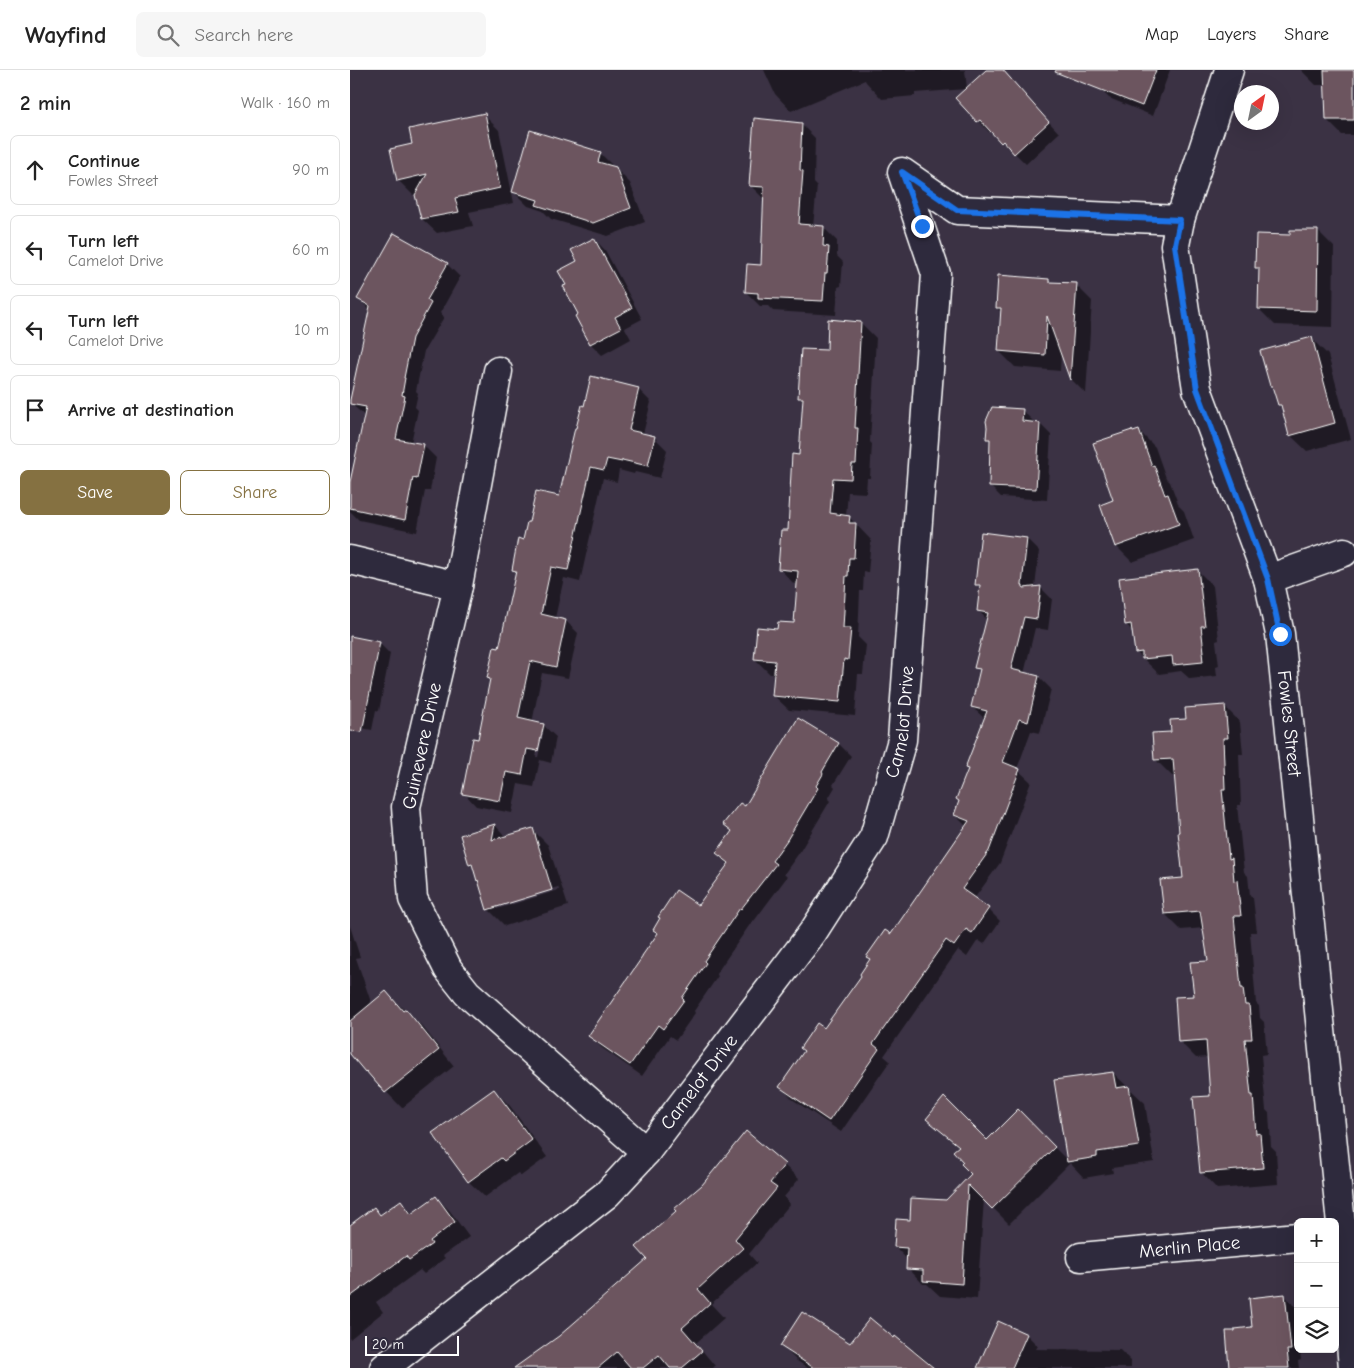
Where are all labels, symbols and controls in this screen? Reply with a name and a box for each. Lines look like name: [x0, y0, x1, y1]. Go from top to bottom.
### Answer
search box: [136, 12, 486, 57]
text: Wayfind: [25, 21, 106, 49]
icon: search: [154, 21, 182, 49]
text: Search here: [194, 24, 293, 46]
text: Map: [1145, 24, 1179, 45]
text: Layers: [1207, 24, 1256, 45]
text: Share: [1284, 24, 1329, 45]
north arrow: [1234, 85, 1279, 130]
text: 2 min: [20, 91, 71, 115]
text: Walk · 160 m: [241, 94, 330, 112]
text: Continue: [68, 150, 140, 172]
icon: ahead: [21, 156, 49, 184]
text: 90 m: [292, 161, 329, 179]
text: Fowles Street: [68, 172, 158, 190]
route end: [911, 215, 934, 238]
text: Turn left: [68, 230, 139, 252]
icon: left: [21, 236, 49, 264]
text: 60 m: [292, 241, 329, 259]
text: Camelot Drive: [68, 252, 164, 270]
text: Turn left: [68, 310, 139, 332]
icon: left: [21, 316, 49, 344]
text: 10 m: [294, 321, 329, 339]
text: Camelot Drive: [68, 332, 164, 350]
icon: arrive: [21, 396, 49, 424]
text: Arrive at destination: [68, 399, 234, 421]
button: Save: [20, 470, 170, 515]
button: Share: [180, 470, 330, 515]
route start: [1269, 623, 1292, 646]
street label: Camelot Drive: [881, 665, 918, 781]
street label: Fowles Street: [1273, 669, 1306, 778]
street label: Guinevere Drive: [398, 681, 446, 811]
street label: Camelot Drive: [656, 1030, 742, 1134]
map controls: [1294, 1218, 1339, 1353]
button: +: [1294, 1218, 1339, 1263]
street label: Merlin Place: [1138, 1231, 1241, 1263]
button: −: [1294, 1263, 1339, 1308]
button: layers: [1294, 1308, 1339, 1353]
scale bar: [365, 1333, 459, 1356]
text: 20 m: [372, 1336, 404, 1353]

